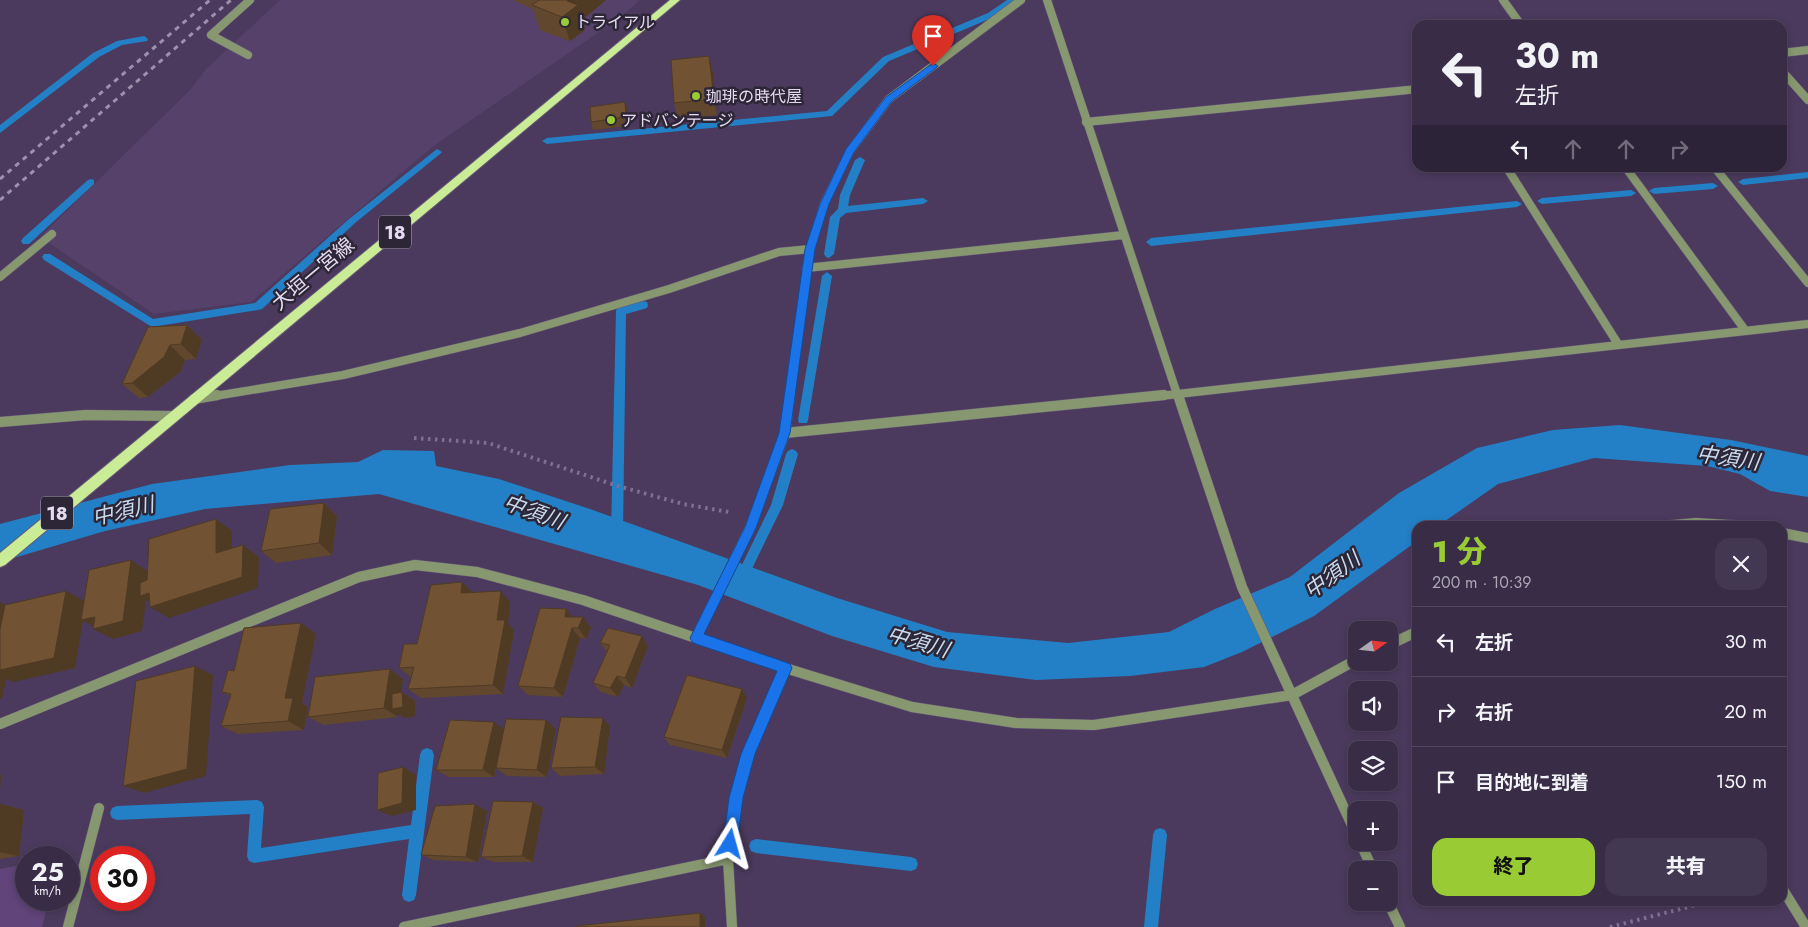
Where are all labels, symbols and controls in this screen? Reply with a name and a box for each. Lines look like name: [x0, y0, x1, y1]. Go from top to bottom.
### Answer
place label: トライアル: [575, 11, 655, 34]
pin: [912, 15, 954, 66]
marker: トライアル: [559, 16, 571, 28]
icon: arrive: [919, 22, 947, 50]
text: 30 m: [1515, 31, 1599, 81]
icon: left: [1432, 40, 1497, 105]
text: 左折: [1515, 79, 1559, 111]
place label: 珈琲の時代屋: [706, 85, 802, 108]
marker: 珈琲の時代屋: [690, 90, 702, 102]
place label: アドバンテージ: [621, 109, 733, 132]
marker: アドバンテージ: [605, 114, 617, 126]
icon: left: [1506, 135, 1534, 163]
icon: ahead: [1559, 135, 1587, 163]
icon: ahead: [1612, 135, 1640, 163]
icon: right: [1665, 135, 1693, 163]
road number: 18: [379, 216, 411, 248]
street label: 大垣一宮線: [265, 231, 361, 317]
water label: 中須川: [1695, 439, 1763, 478]
water label: 中須川: [499, 487, 571, 538]
water label: 中須川: [89, 489, 159, 533]
road number: 18: [41, 496, 73, 530]
text: 1 分: [1432, 530, 1487, 573]
button: close: [1715, 538, 1767, 590]
water label: 中須川: [1298, 543, 1368, 606]
text: 200 m · 10:39: [1432, 571, 1532, 594]
water label: 中須川: [884, 619, 954, 666]
north arrow: [1348, 621, 1398, 671]
map controls: [1348, 621, 1398, 911]
icon: left: [1432, 628, 1460, 656]
text: 30 m: [1725, 628, 1767, 655]
text: 左折: [1475, 629, 1513, 656]
button: sound: [1348, 681, 1398, 731]
icon: right: [1432, 698, 1460, 726]
text: 20 m: [1724, 698, 1767, 725]
text: 右折: [1475, 699, 1513, 726]
button: layers: [1348, 741, 1398, 791]
icon: arrive: [1432, 768, 1460, 796]
text: 150 m: [1716, 768, 1767, 795]
text: 目的地に到着: [1475, 769, 1589, 796]
button: +: [1348, 801, 1398, 851]
position arrow: [703, 817, 755, 869]
button: 終了: [1432, 838, 1595, 896]
button: 共有: [1605, 838, 1767, 896]
speed limit sign: 30: [90, 846, 155, 911]
text: 25: [31, 854, 64, 890]
button: −: [1348, 861, 1398, 911]
text: km/h: [34, 882, 61, 900]

